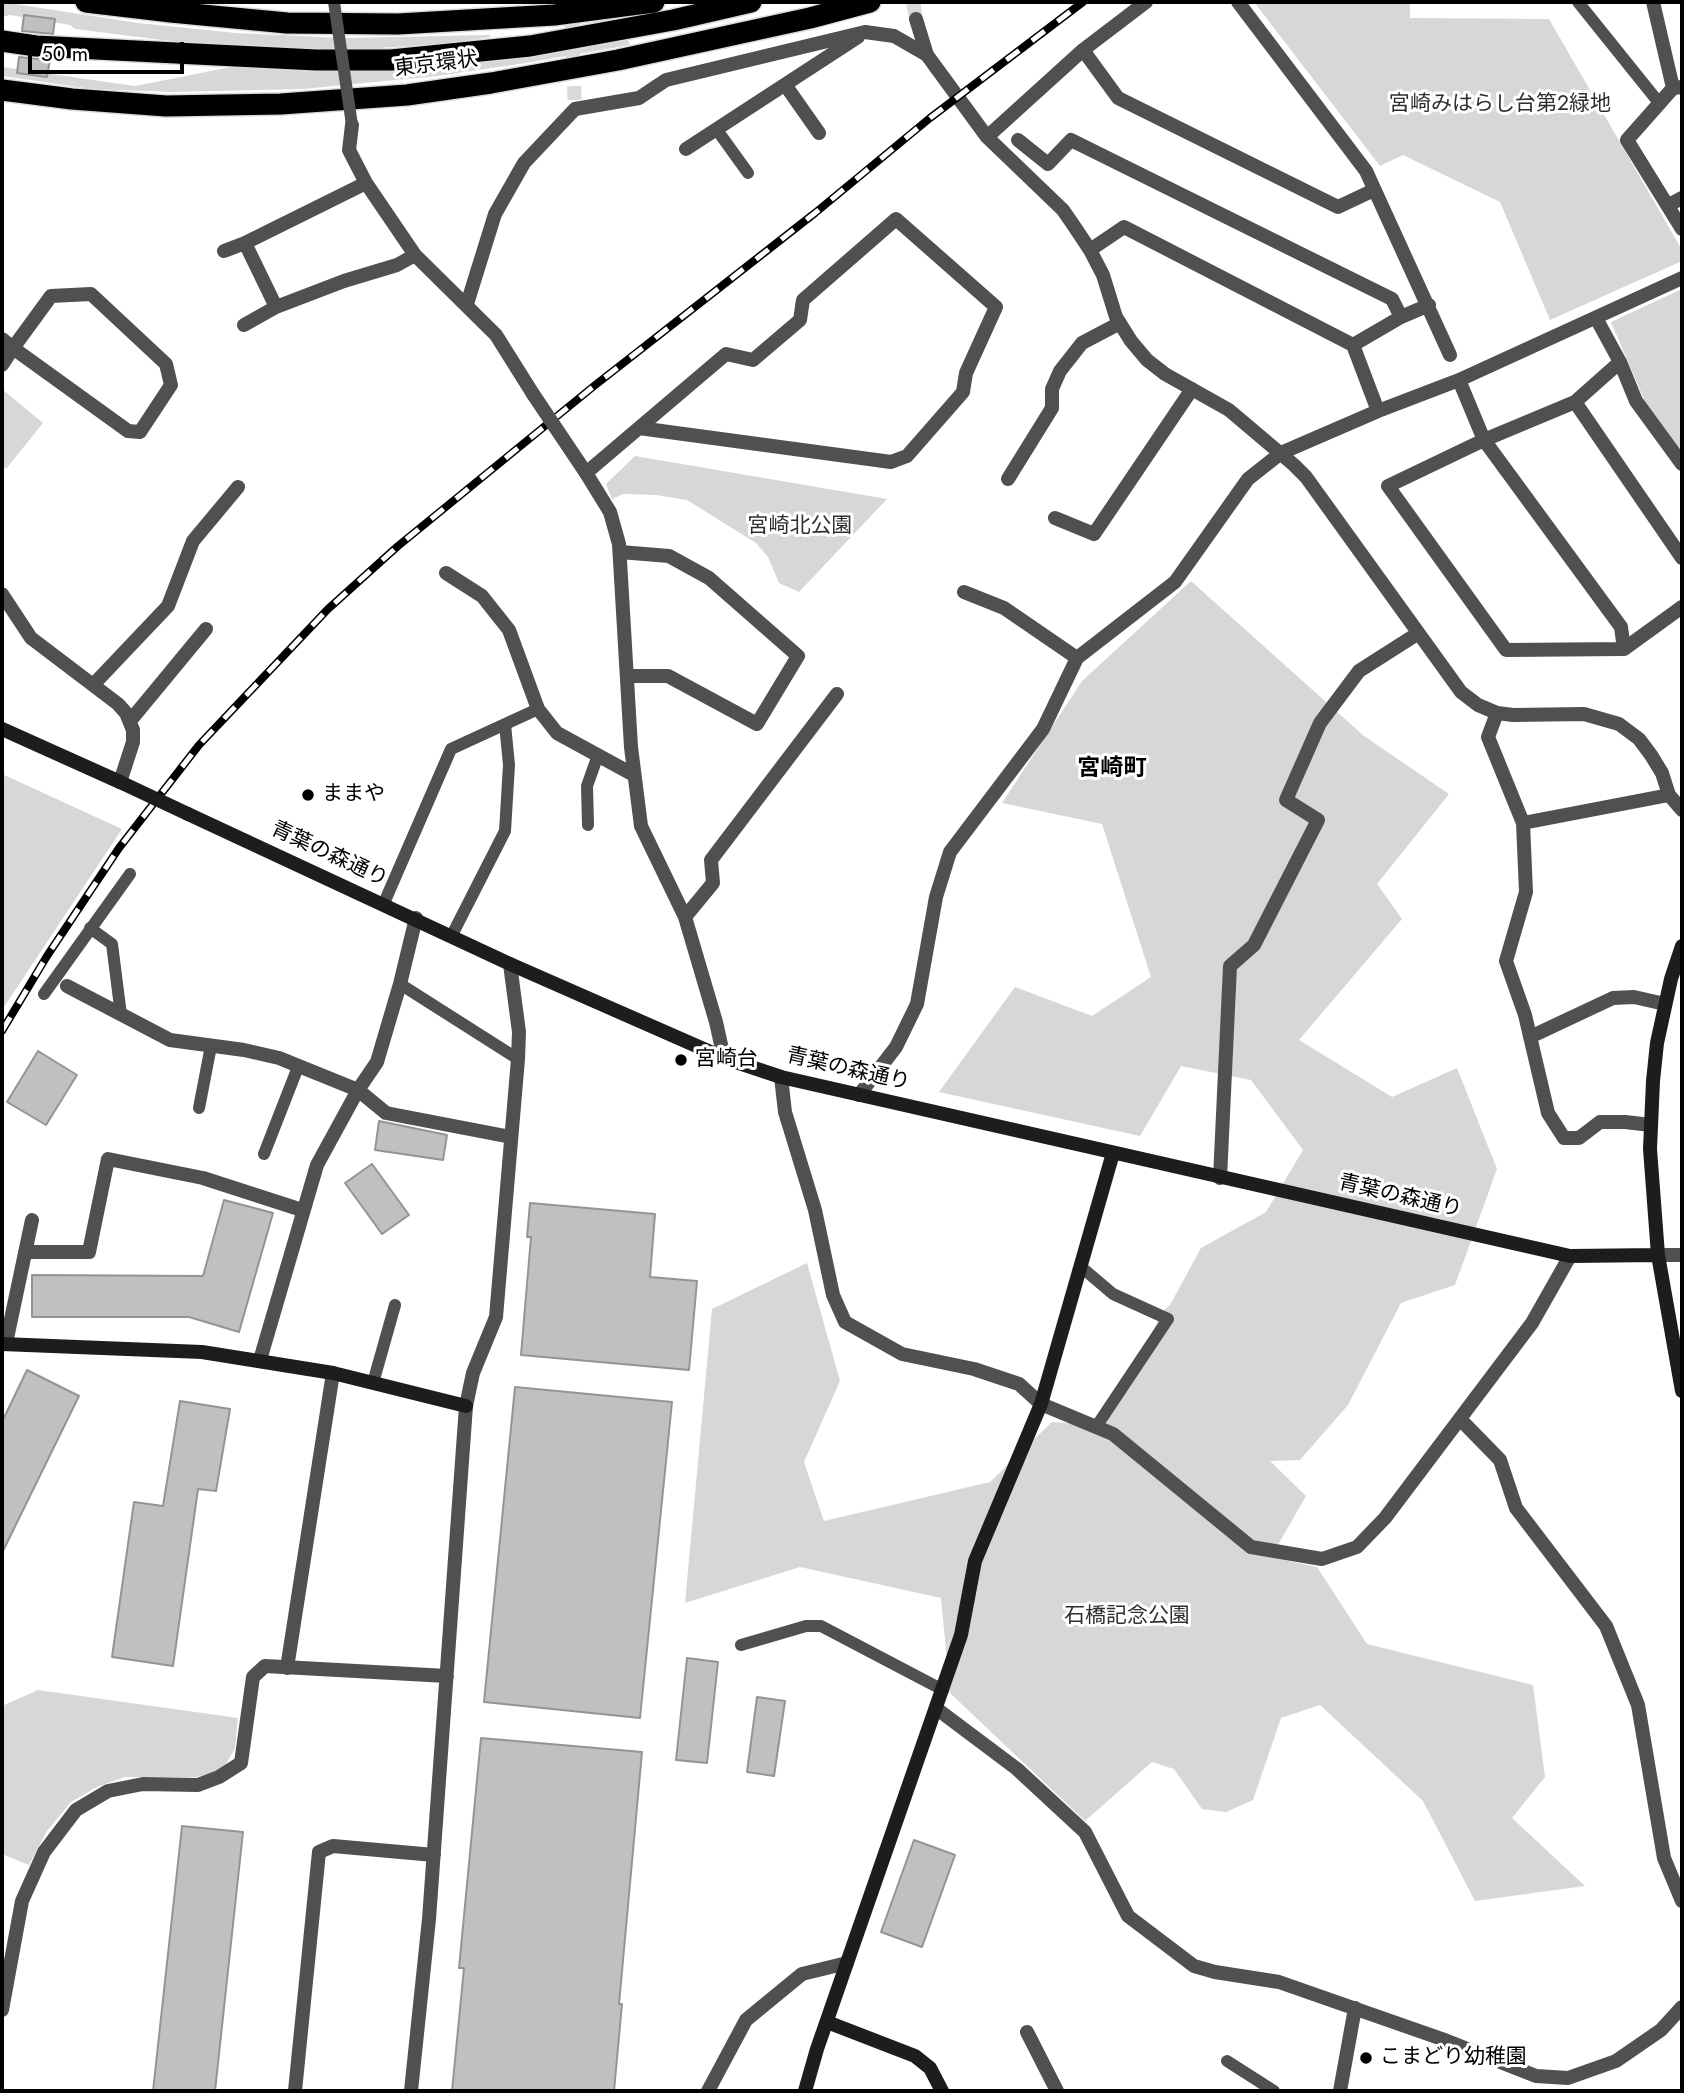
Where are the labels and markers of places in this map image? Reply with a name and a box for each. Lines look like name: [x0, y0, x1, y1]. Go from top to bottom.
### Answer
place label: ままや: [322, 782, 385, 808]
marker: ままや: [300, 787, 316, 803]
place label: 宮崎台: [695, 1047, 758, 1073]
marker: 宮崎台: [673, 1052, 689, 1068]
place label: こまどり幼稚園: [1380, 2045, 1527, 2071]
marker: こまどり幼稚園: [1358, 2050, 1374, 2066]

